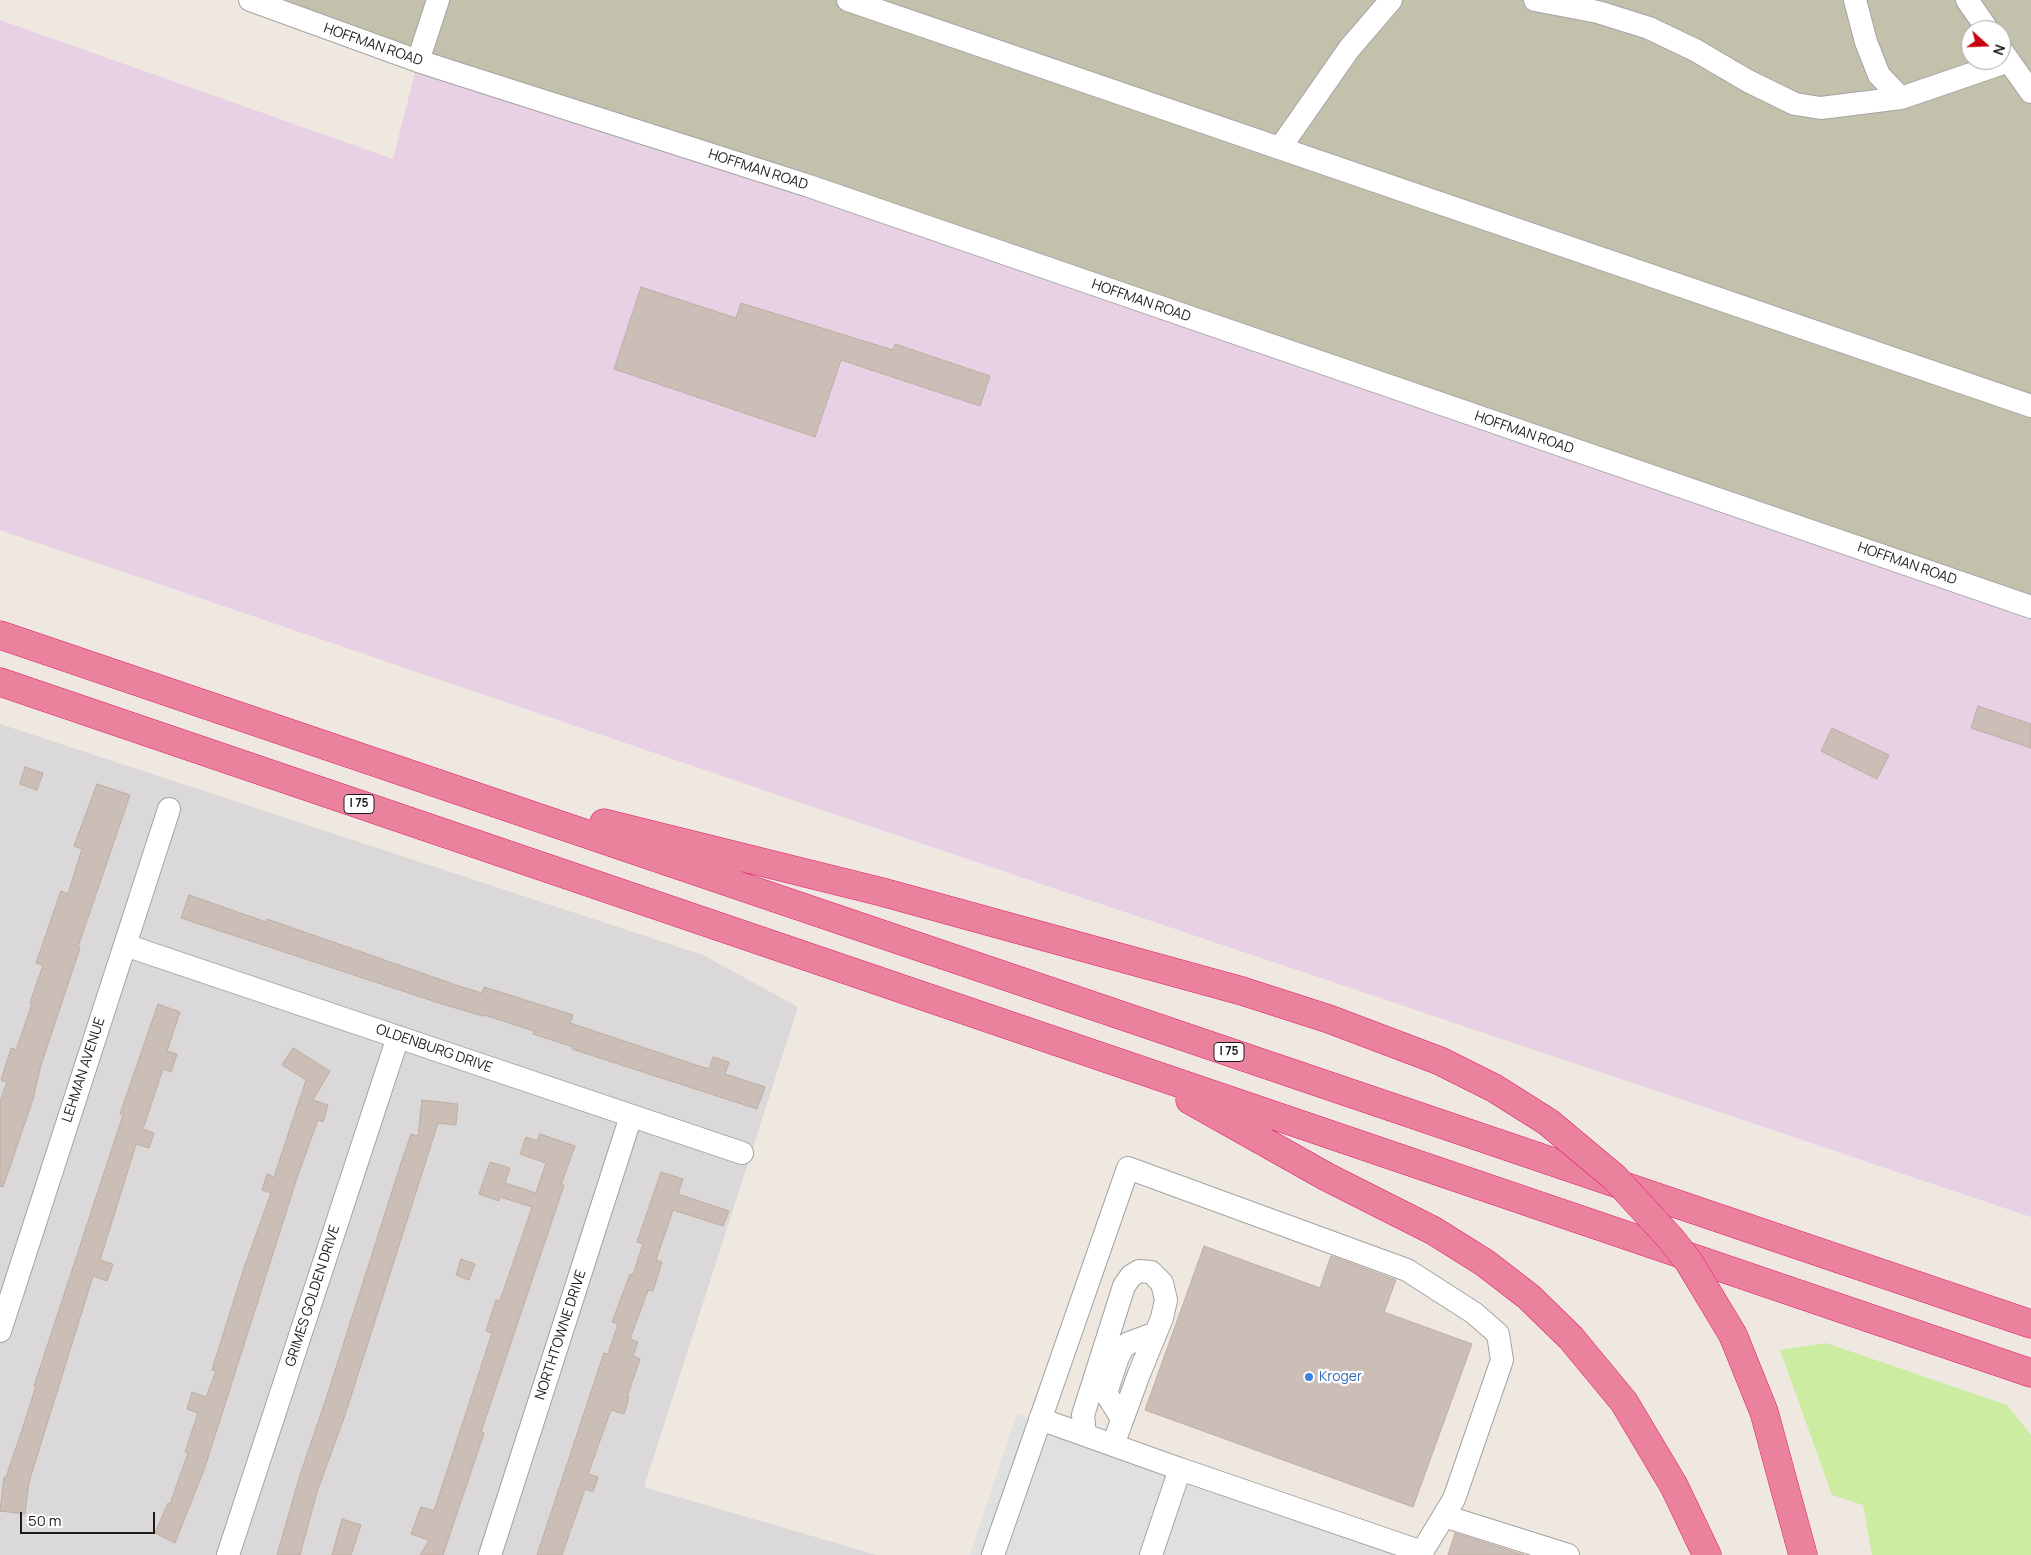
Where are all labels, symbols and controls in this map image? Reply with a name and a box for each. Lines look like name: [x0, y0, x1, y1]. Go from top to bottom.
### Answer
street label: HOFFMAN ROAD: [321, 20, 425, 70]
north arrow: [1961, 20, 2011, 70]
text: N: [1989, 42, 2010, 58]
street label: HOFFMAN ROAD: [706, 146, 810, 194]
street label: HOFFMAN ROAD: [1089, 276, 1193, 326]
street label: HOFFMAN ROAD: [1472, 408, 1576, 458]
street label: HOFFMAN ROAD: [1855, 539, 1959, 589]
road number: I 75: [344, 794, 374, 814]
street label: LEHMAN AVENUE: [59, 1015, 109, 1125]
street label: OLDENBURG DRIVE: [374, 1021, 494, 1077]
road number: I 75: [1214, 1042, 1244, 1062]
street label: GRIMES GOLDEN DRIVE: [282, 1223, 344, 1369]
street label: NORTHTOWNE DRIVE: [532, 1268, 590, 1402]
place label: Kroger: [1319, 1369, 1362, 1385]
marker: Kroger: [1303, 1371, 1315, 1383]
scale bar: [22, 1502, 158, 1534]
text: 50 m: [28, 1510, 62, 1531]

